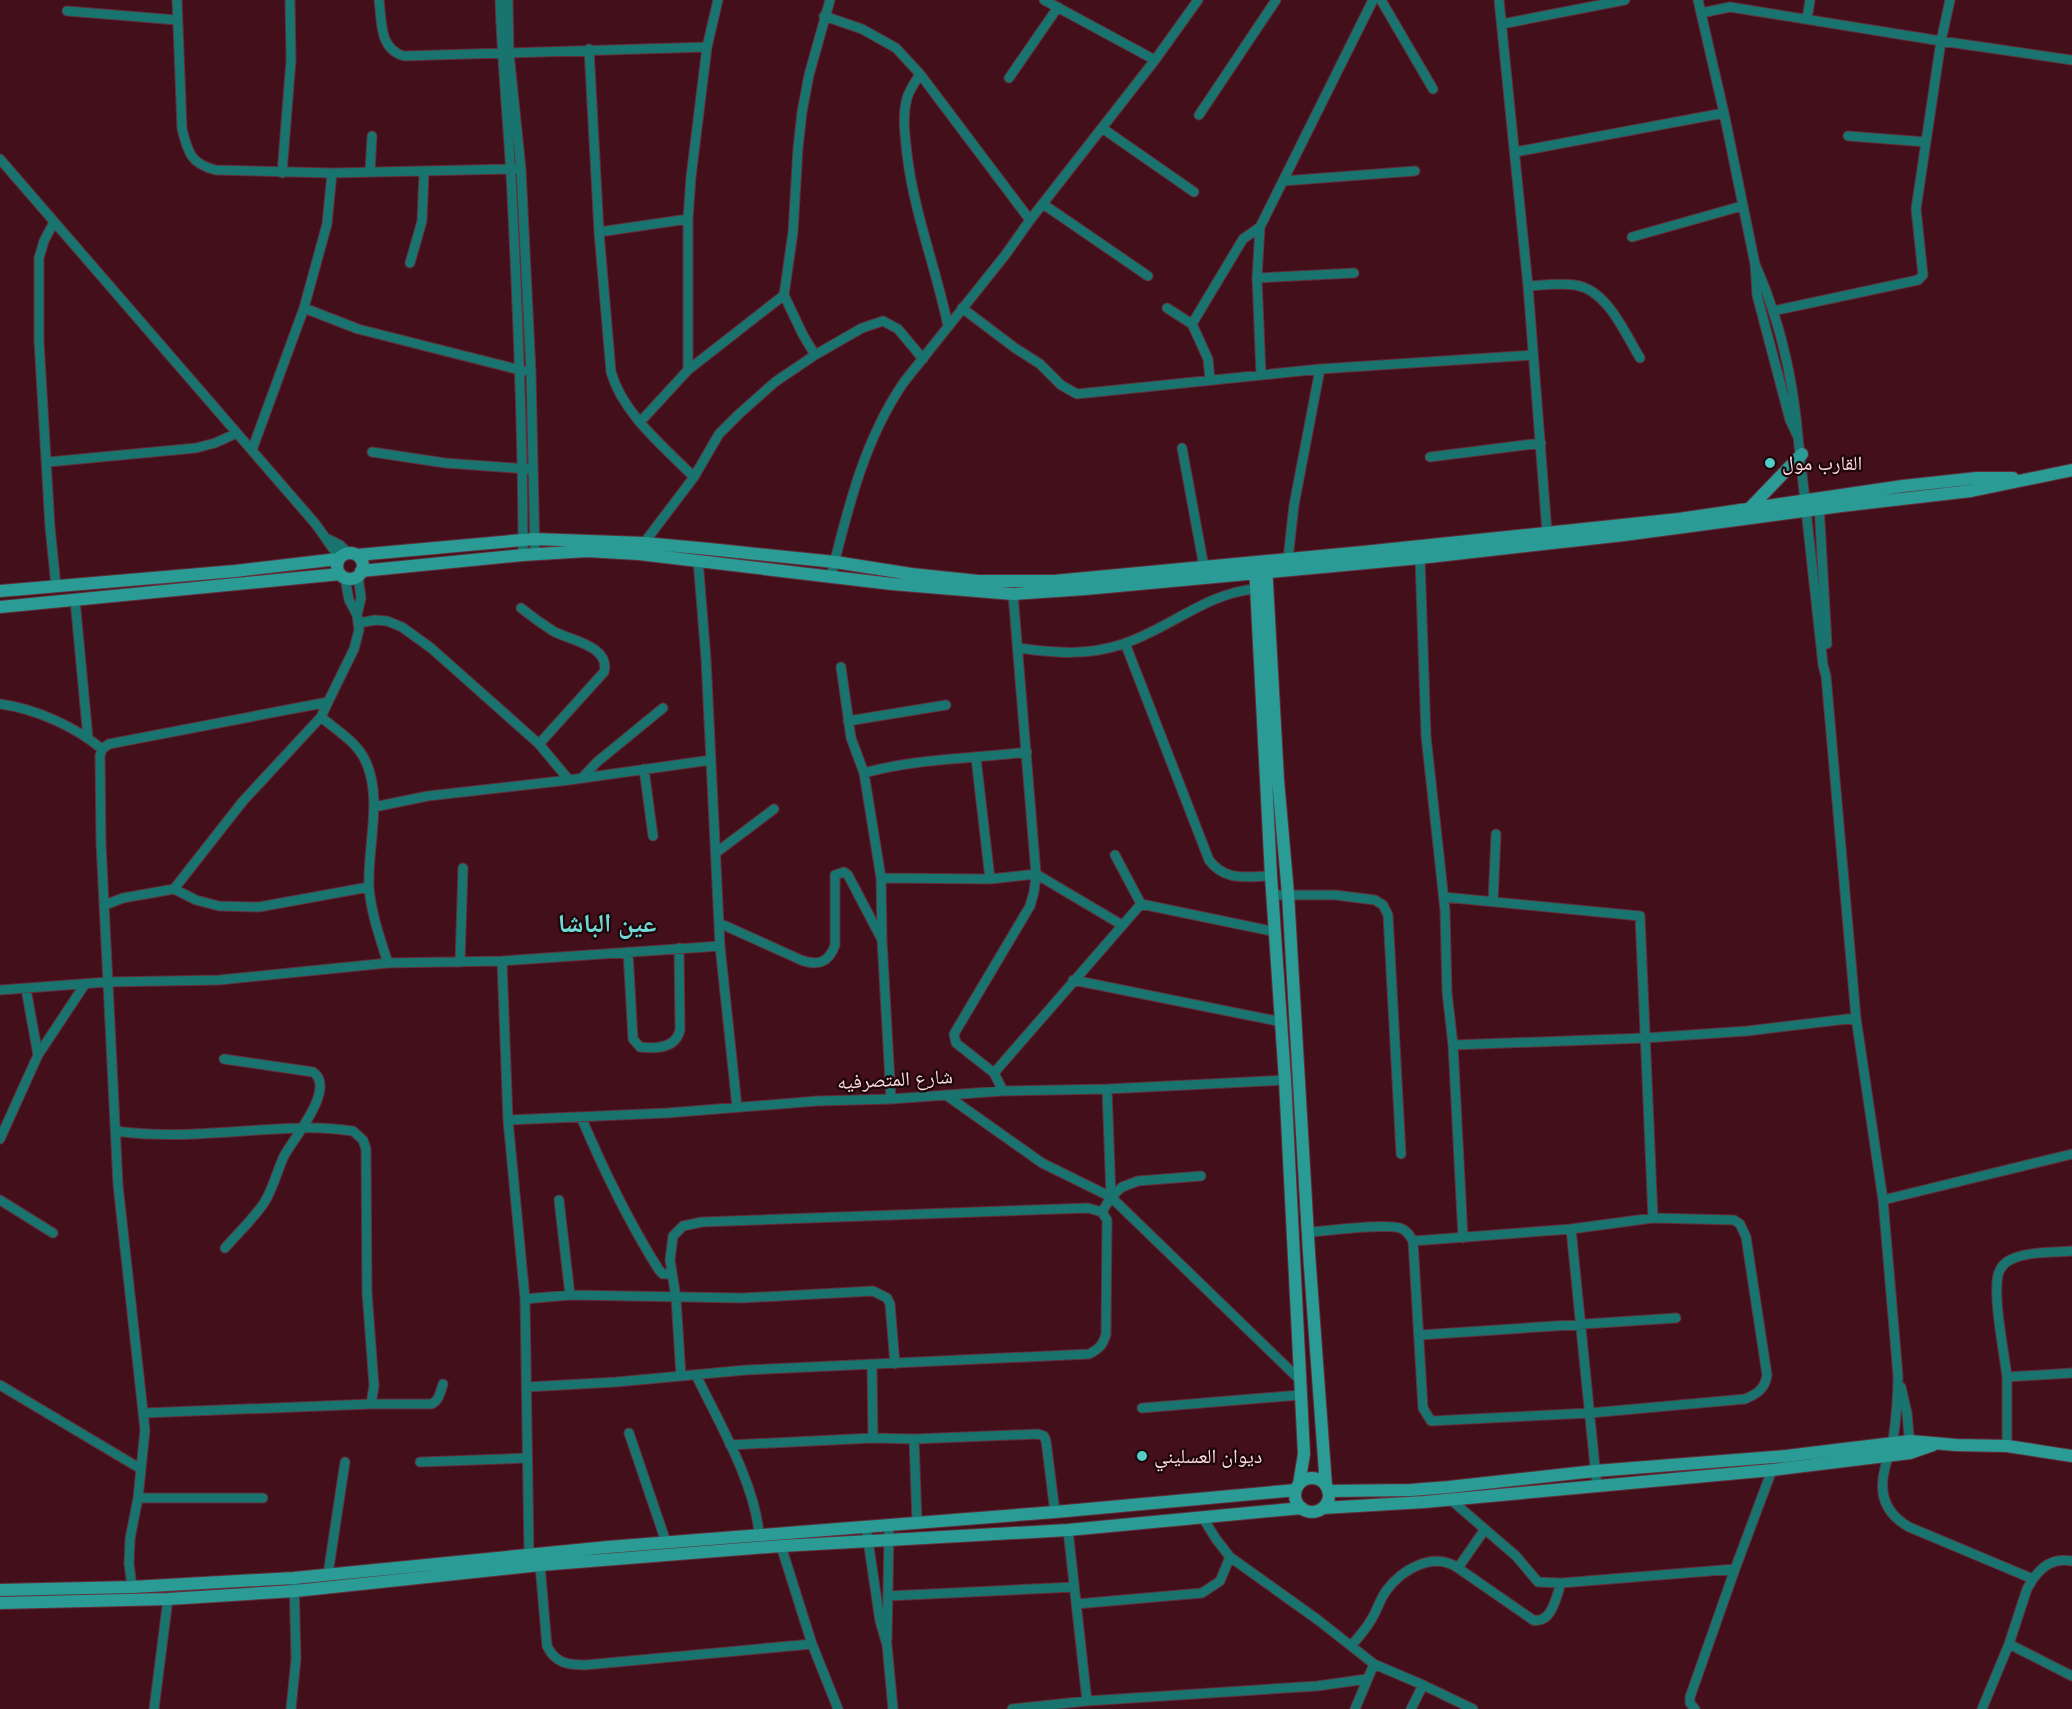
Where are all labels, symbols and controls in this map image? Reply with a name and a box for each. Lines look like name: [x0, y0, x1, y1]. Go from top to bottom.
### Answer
place label: القارب مول: [1782, 450, 1862, 475]
marker: القارب مول: [1763, 456, 1777, 470]
district label: عين الباشا: [558, 907, 656, 939]
street label: شارع المتصرفيه: [837, 1063, 953, 1095]
place label: ديوان العسليني: [1154, 1443, 1262, 1472]
marker: ديوان العسليني: [1135, 1449, 1149, 1463]

